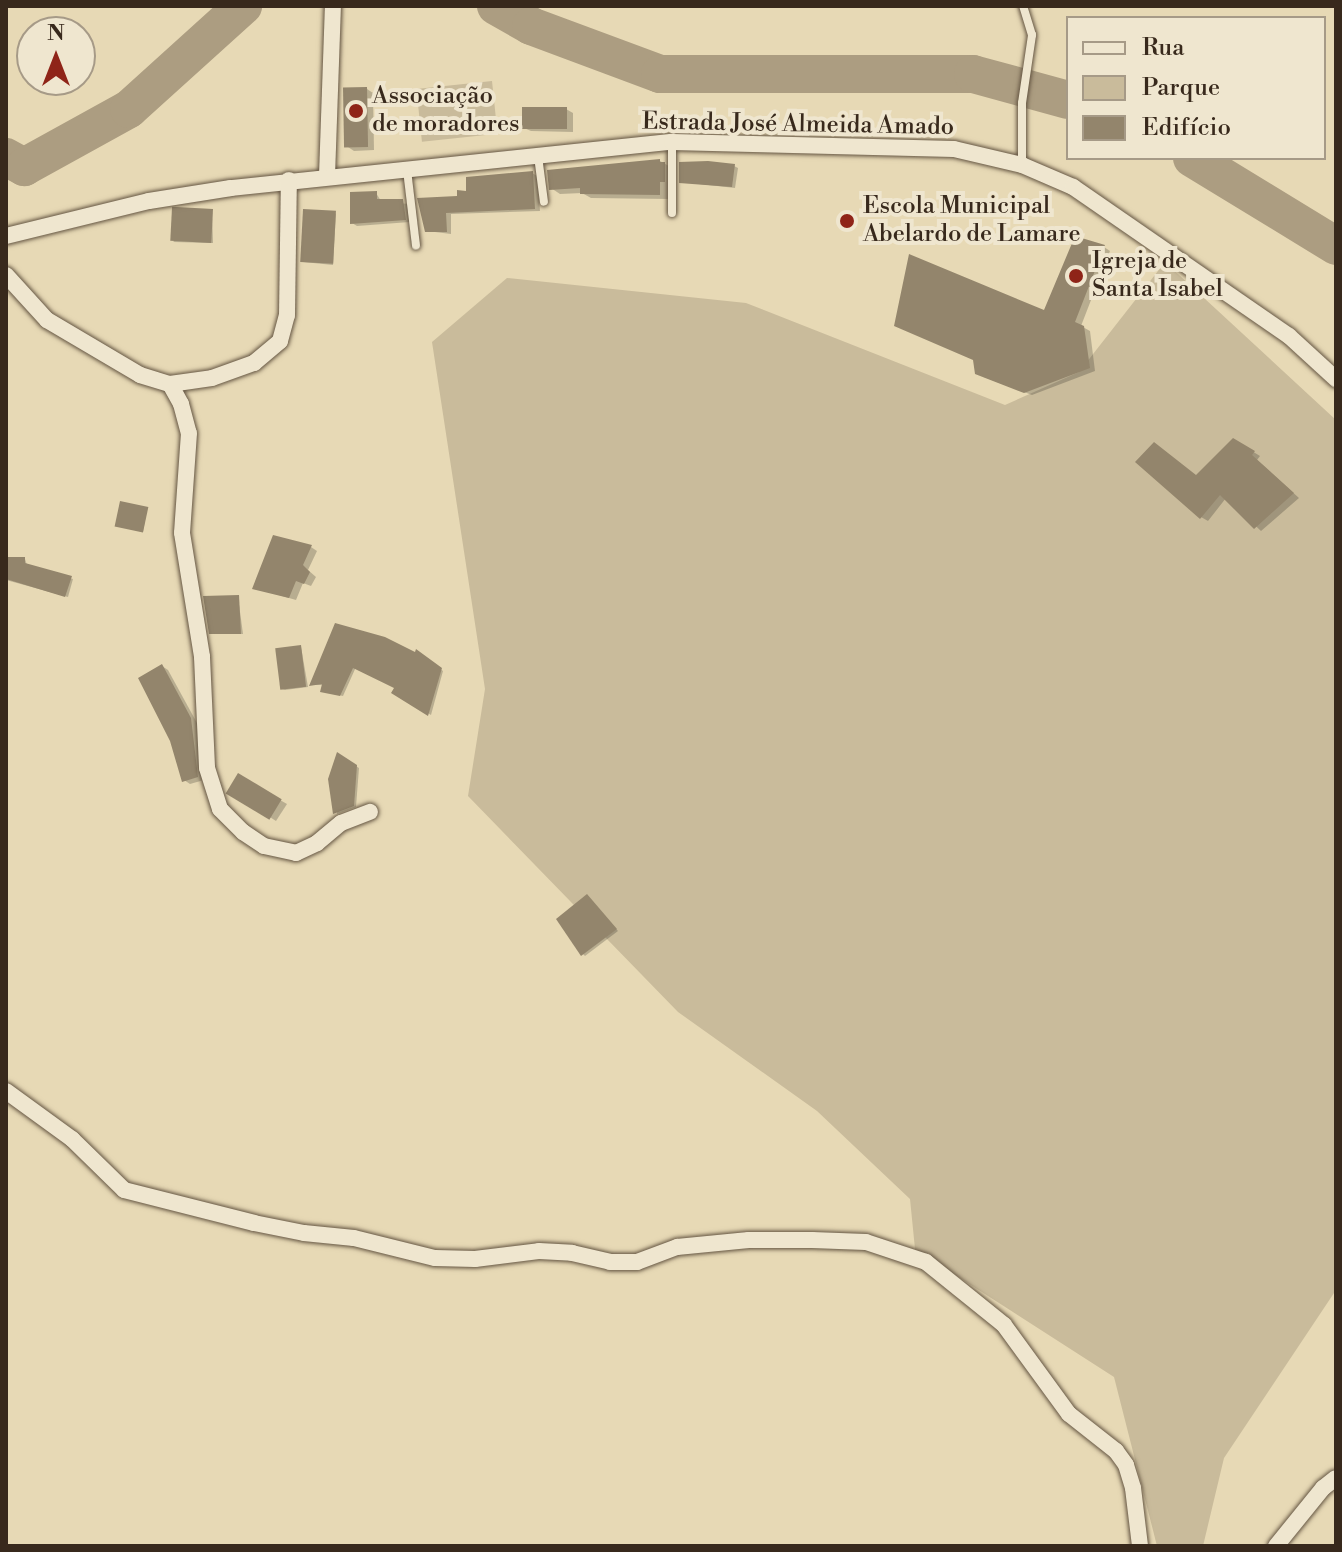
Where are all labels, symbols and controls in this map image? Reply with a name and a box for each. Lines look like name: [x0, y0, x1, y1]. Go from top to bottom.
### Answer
north arrow: [16, 16, 96, 96]
legend: [1066, 16, 1326, 160]
text: N: [47, 20, 65, 47]
text: Rua: [1142, 33, 1184, 63]
text: Parque: [1142, 73, 1220, 103]
place label: Associação de moradores: [372, 83, 520, 139]
marker: Associação de moradores: [347, 102, 365, 120]
street label: Estrada José Almeida Amado: [642, 108, 954, 142]
text: Edifício: [1142, 113, 1231, 143]
place label: Escola Municipal Abelardo de Lamare: [863, 193, 1081, 249]
marker: Escola Municipal Abelardo de Lamare: [838, 212, 856, 230]
place label: Igreja de Santa Isabel: [1092, 248, 1223, 304]
marker: Igreja de Santa Isabel: [1067, 267, 1085, 285]

